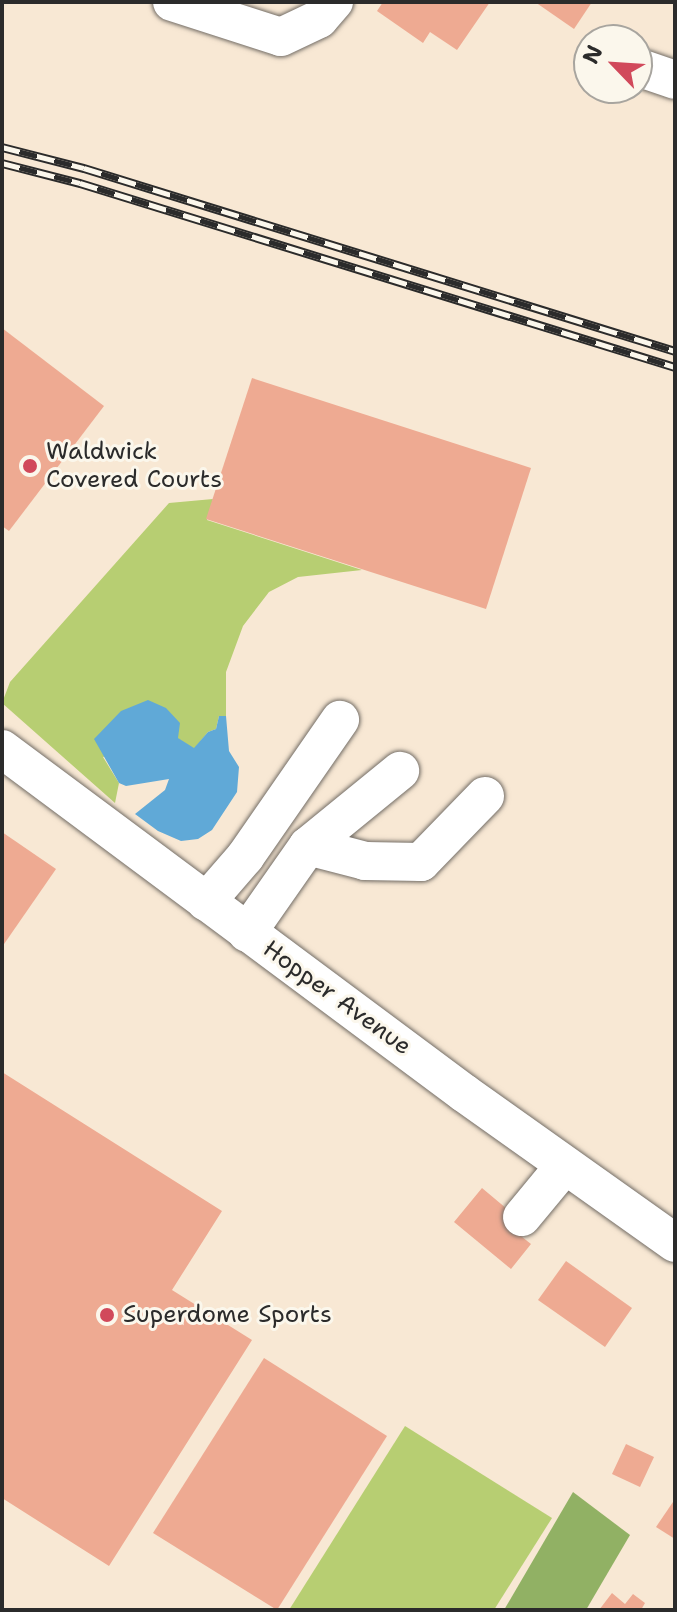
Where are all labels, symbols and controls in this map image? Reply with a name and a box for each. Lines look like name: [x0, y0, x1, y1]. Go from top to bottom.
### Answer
north arrow: [573, 24, 653, 104]
text: N: [576, 40, 609, 69]
place label: Waldwick Covered Courts: [46, 438, 222, 494]
marker: Waldwick Covered Courts: [21, 457, 39, 475]
street label: Hopper Avenue: [257, 935, 417, 1061]
place label: Superdome Sports: [123, 1301, 332, 1329]
marker: Superdome Sports: [98, 1306, 116, 1324]

